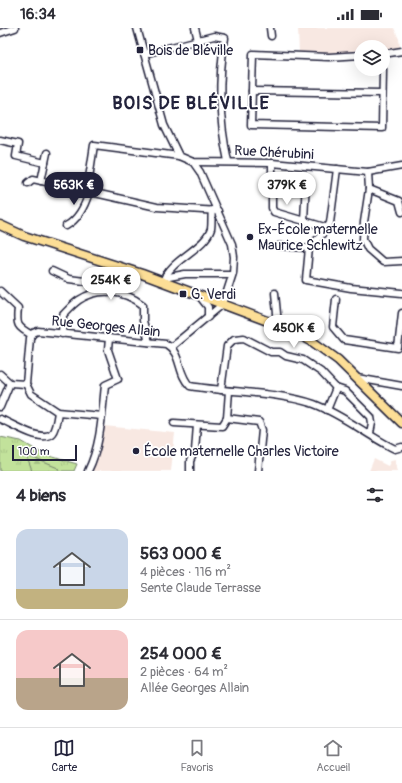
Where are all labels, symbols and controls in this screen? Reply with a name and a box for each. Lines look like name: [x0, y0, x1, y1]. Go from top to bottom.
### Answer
text: 16:34: [20, 5, 56, 24]
map controls: [354, 40, 390, 76]
button: layers: [354, 40, 390, 76]
place label: Bois de Bléville: [148, 42, 233, 59]
marker: Bois de Bléville: [135, 45, 145, 55]
district label: BOIS DE BLÉVILLE: [112, 92, 270, 115]
street label: Rue Chérubini: [234, 142, 315, 163]
pin: 563K €: [41, 172, 107, 206]
pin: 379K €: [254, 172, 320, 206]
text: 563K €: [53, 177, 95, 193]
text: 379K €: [267, 177, 307, 193]
place label: Ex-École maternelle Maurice Schlewitz: [258, 220, 378, 254]
marker: Ex-École maternelle Maurice Schlewitz: [245, 232, 255, 242]
pin: 254K €: [78, 267, 144, 301]
text: 254K €: [90, 272, 132, 288]
place label: G. Verdi: [191, 286, 236, 303]
marker: G. Verdi: [178, 289, 188, 299]
street label: Rue Georges Allain: [51, 312, 161, 341]
pin: 450K €: [261, 315, 327, 349]
text: 450K €: [273, 320, 315, 336]
place label: École maternelle Charles Victoire: [144, 442, 339, 460]
scale bar: [12, 443, 77, 462]
text: 100 m: [18, 445, 49, 458]
marker: École maternelle Charles Victoire: [131, 446, 141, 456]
icon: filters: [364, 484, 386, 506]
text: 4 biens: [16, 485, 66, 506]
text: 563 000 €: [140, 543, 222, 564]
icon: home: [48, 545, 96, 593]
text: 4 pièces · 116 m²: [140, 564, 231, 580]
text: Sente Claude Terrasse: [140, 580, 261, 596]
text: 254 000 €: [140, 643, 222, 664]
icon: home: [48, 646, 96, 694]
text: 2 pièces · 64 m²: [140, 664, 228, 680]
text: Allée Georges Allain: [140, 680, 249, 696]
tab: Carte: [52, 737, 77, 774]
tab: Favoris: [181, 737, 213, 774]
tab: Accueil: [317, 737, 350, 774]

